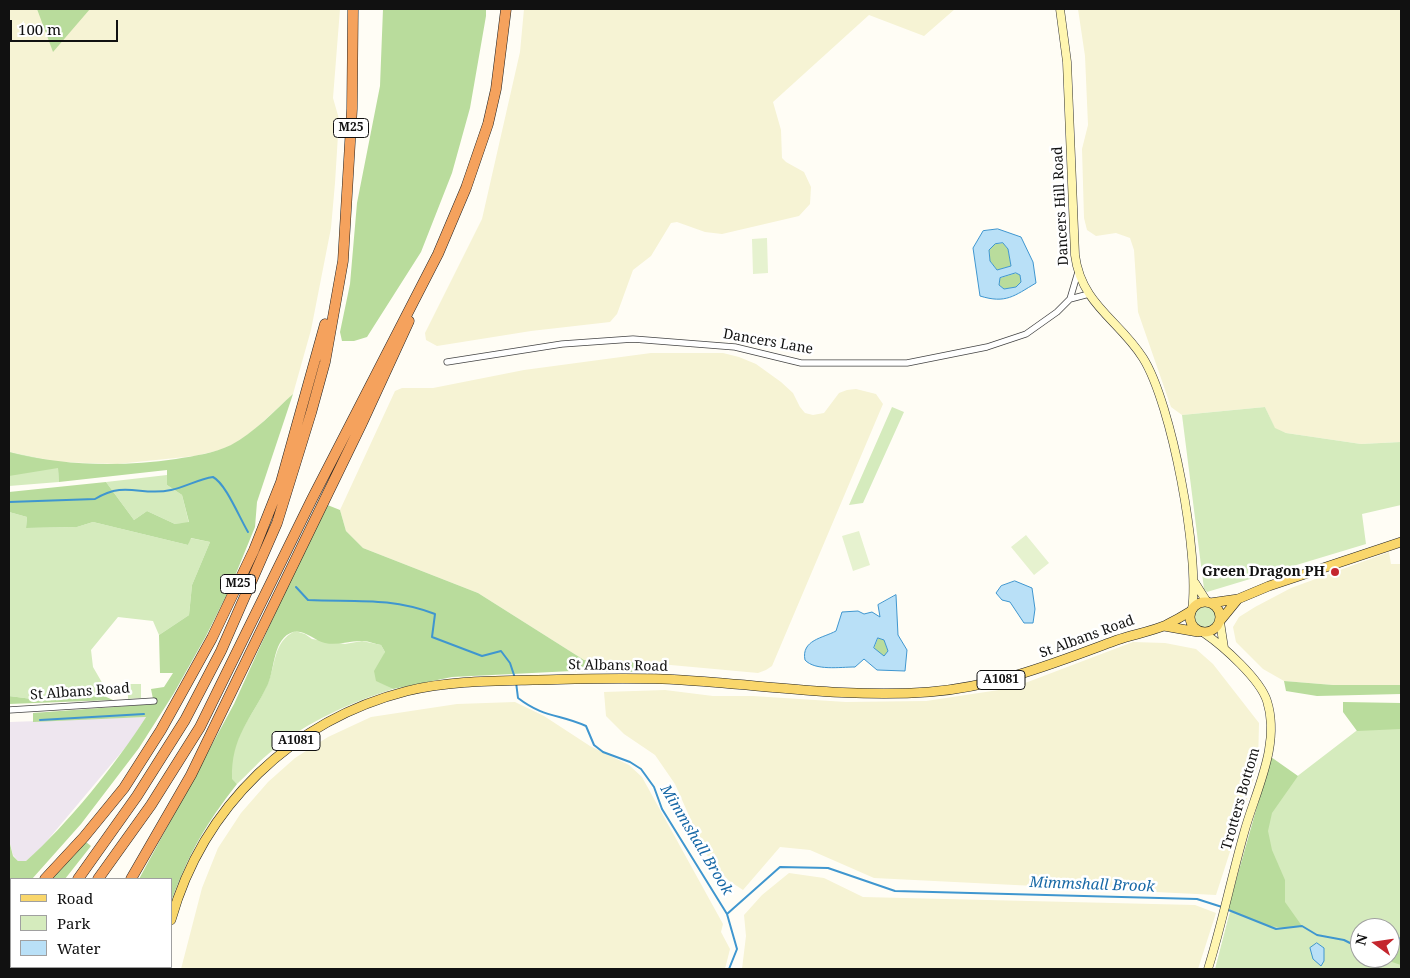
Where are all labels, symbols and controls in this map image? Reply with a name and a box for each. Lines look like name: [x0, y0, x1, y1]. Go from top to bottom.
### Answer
scale bar: [12, 10, 120, 42]
text: 100 m: [18, 19, 61, 39]
road number: M25: [334, 119, 368, 138]
street label: Dancers Hill Road: [1049, 146, 1073, 266]
street label: Dancers Lane: [722, 326, 814, 358]
place label: Green Dragon PH: [1202, 564, 1325, 580]
marker: Green Dragon PH: [1329, 566, 1341, 578]
road number: M25: [220, 574, 256, 594]
street label: St Albans Road: [1037, 612, 1137, 662]
street label: St Albans Road: [568, 657, 668, 675]
road number: A1081: [977, 670, 1025, 690]
street label: St Albans Road: [30, 680, 130, 704]
road number: A1081: [272, 731, 320, 750]
street label: Trotters Bottom: [1218, 746, 1264, 852]
water label: Mimmshall Brook: [656, 782, 736, 898]
water label: Mimmshall Brook: [1029, 874, 1155, 896]
legend: [10, 878, 172, 968]
text: Road: [57, 888, 93, 908]
text: Park: [57, 913, 90, 933]
north arrow: [1350, 918, 1400, 968]
text: N: [1350, 932, 1371, 947]
text: Water: [57, 938, 100, 958]

